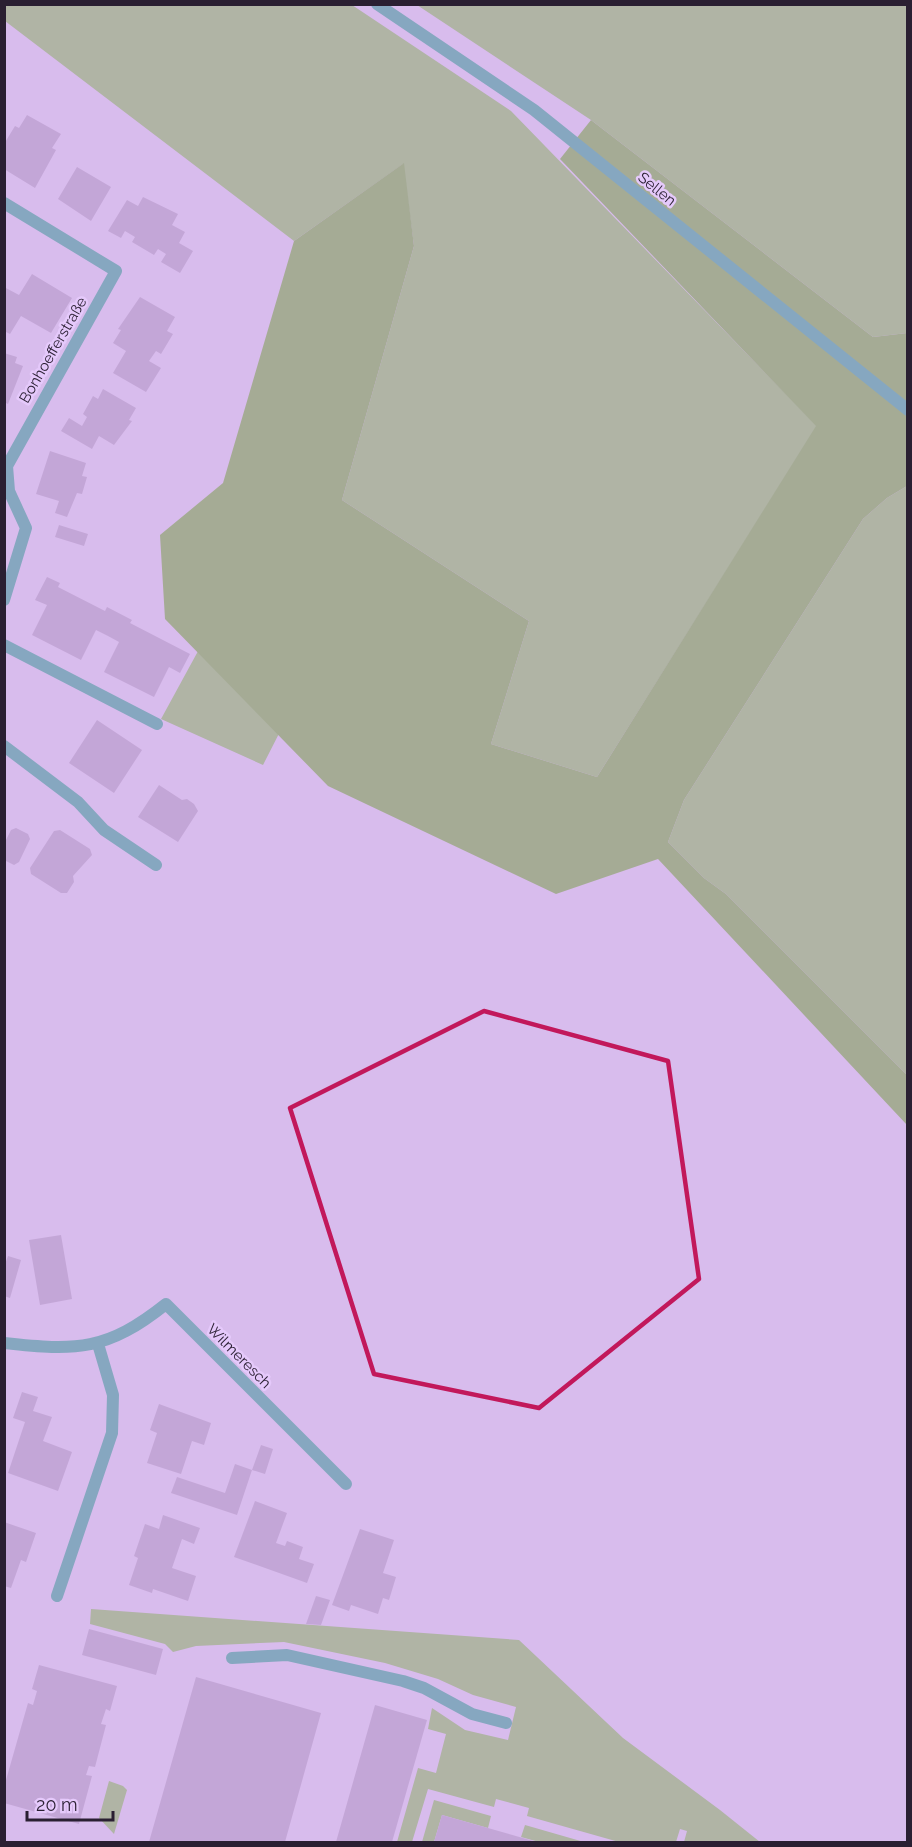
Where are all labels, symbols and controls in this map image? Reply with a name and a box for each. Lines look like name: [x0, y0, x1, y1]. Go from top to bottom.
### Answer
street label: Sellen: [634, 168, 680, 210]
street label: Bonhoefferstraße: [15, 294, 91, 406]
street label: Wilmeresch: [203, 1320, 275, 1392]
scale bar: [27, 1784, 112, 1822]
text: 20 m: [36, 1794, 78, 1815]

